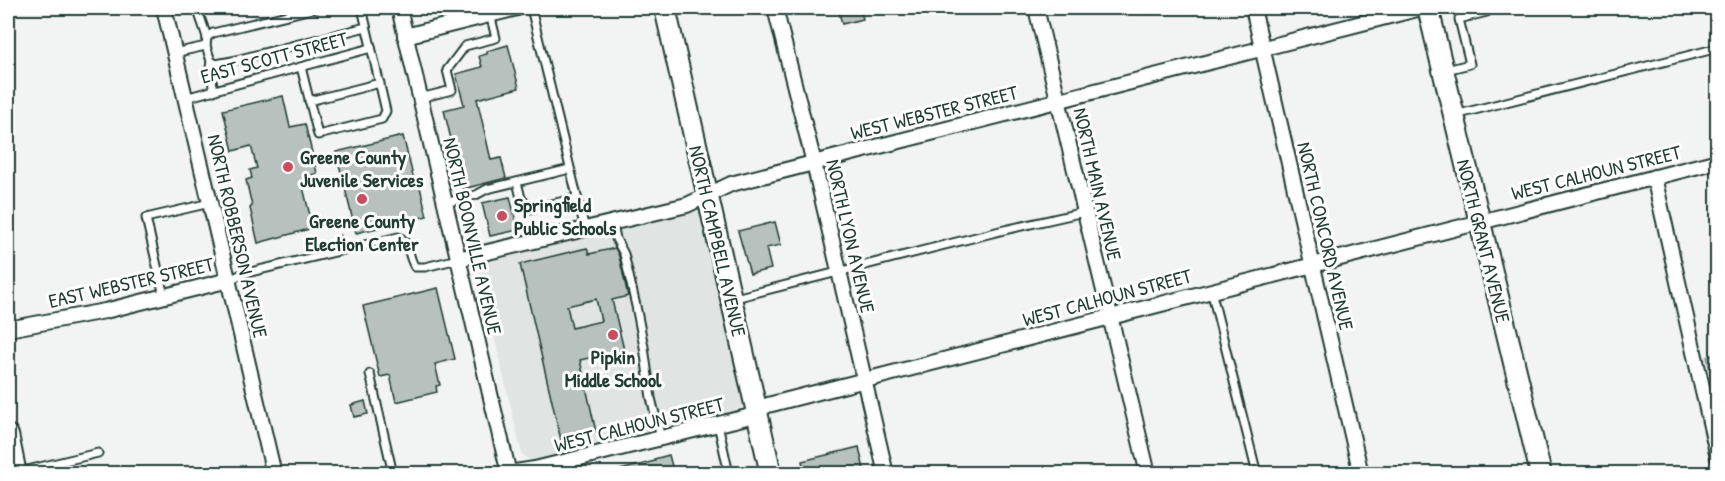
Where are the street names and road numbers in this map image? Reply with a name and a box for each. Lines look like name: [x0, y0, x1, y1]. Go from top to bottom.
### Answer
street label: EAST SCOTT STREET: [198, 24, 351, 90]
street label: WEST WEBSTER STREET: [848, 78, 1021, 146]
street label: NORTH MAIN AVENUE: [1067, 105, 1129, 263]
street label: NORTH ROBBERSON AVENUE: [201, 131, 275, 341]
street label: NORTH BOONVILLE AVENUE: [437, 135, 509, 337]
street label: WEST CALHOUN STREET: [1508, 138, 1684, 206]
street label: NORTH CONCORD AVENUE: [1291, 139, 1361, 333]
street label: NORTH CAMPBELL AVENUE: [683, 143, 753, 339]
street label: NORTH LYON AVENUE: [820, 156, 882, 316]
street label: NORTH GRANT AVENUE: [1451, 156, 1517, 326]
street label: EAST WEBSTER STREET: [46, 250, 217, 314]
street label: WEST CALHOUN STREET: [1020, 261, 1195, 333]
street label: WEST CALHOUN STREET: [551, 390, 727, 458]

